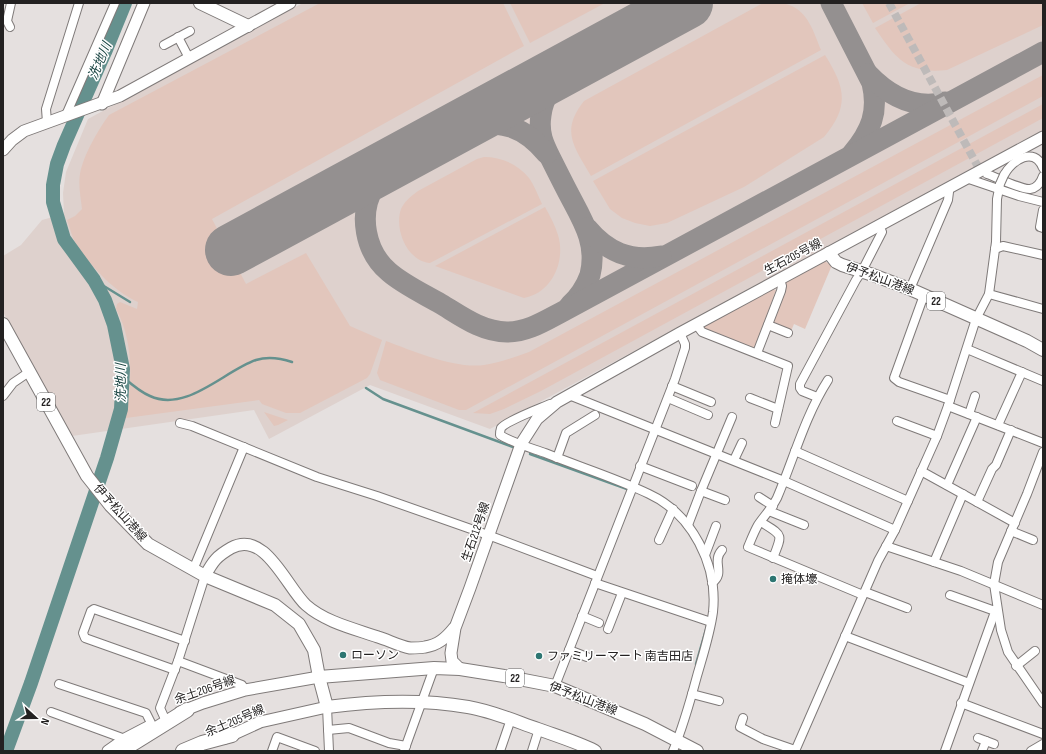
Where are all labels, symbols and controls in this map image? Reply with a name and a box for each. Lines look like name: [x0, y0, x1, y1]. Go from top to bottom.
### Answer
water label: 洗地川: [85, 38, 116, 82]
street label: 生石205号線: [762, 236, 824, 278]
street label: 伊予松山港線: [844, 260, 916, 298]
road number: 22: [927, 292, 945, 310]
water label: 洗地川: [113, 362, 129, 403]
road number: 22: [37, 393, 55, 411]
street label: 伊予松山港線: [90, 481, 150, 545]
street label: 生石212号線: [459, 500, 493, 564]
place label: 掩体壕: [781, 572, 818, 587]
marker: 掩体壕: [768, 574, 778, 584]
place label: ローソン: [351, 648, 399, 663]
place label: ファミリーマート 南吉田店: [547, 649, 693, 664]
marker: ローソン: [338, 650, 348, 660]
marker: ファミリーマート 南吉田店: [534, 651, 544, 661]
road number: 22: [506, 669, 524, 687]
street label: 余土206号線: [173, 673, 237, 707]
street label: 伊予松山港線: [547, 679, 619, 719]
north arrow: [16, 698, 56, 738]
street label: 余土205号線: [203, 702, 267, 740]
text: N: [38, 716, 52, 727]

